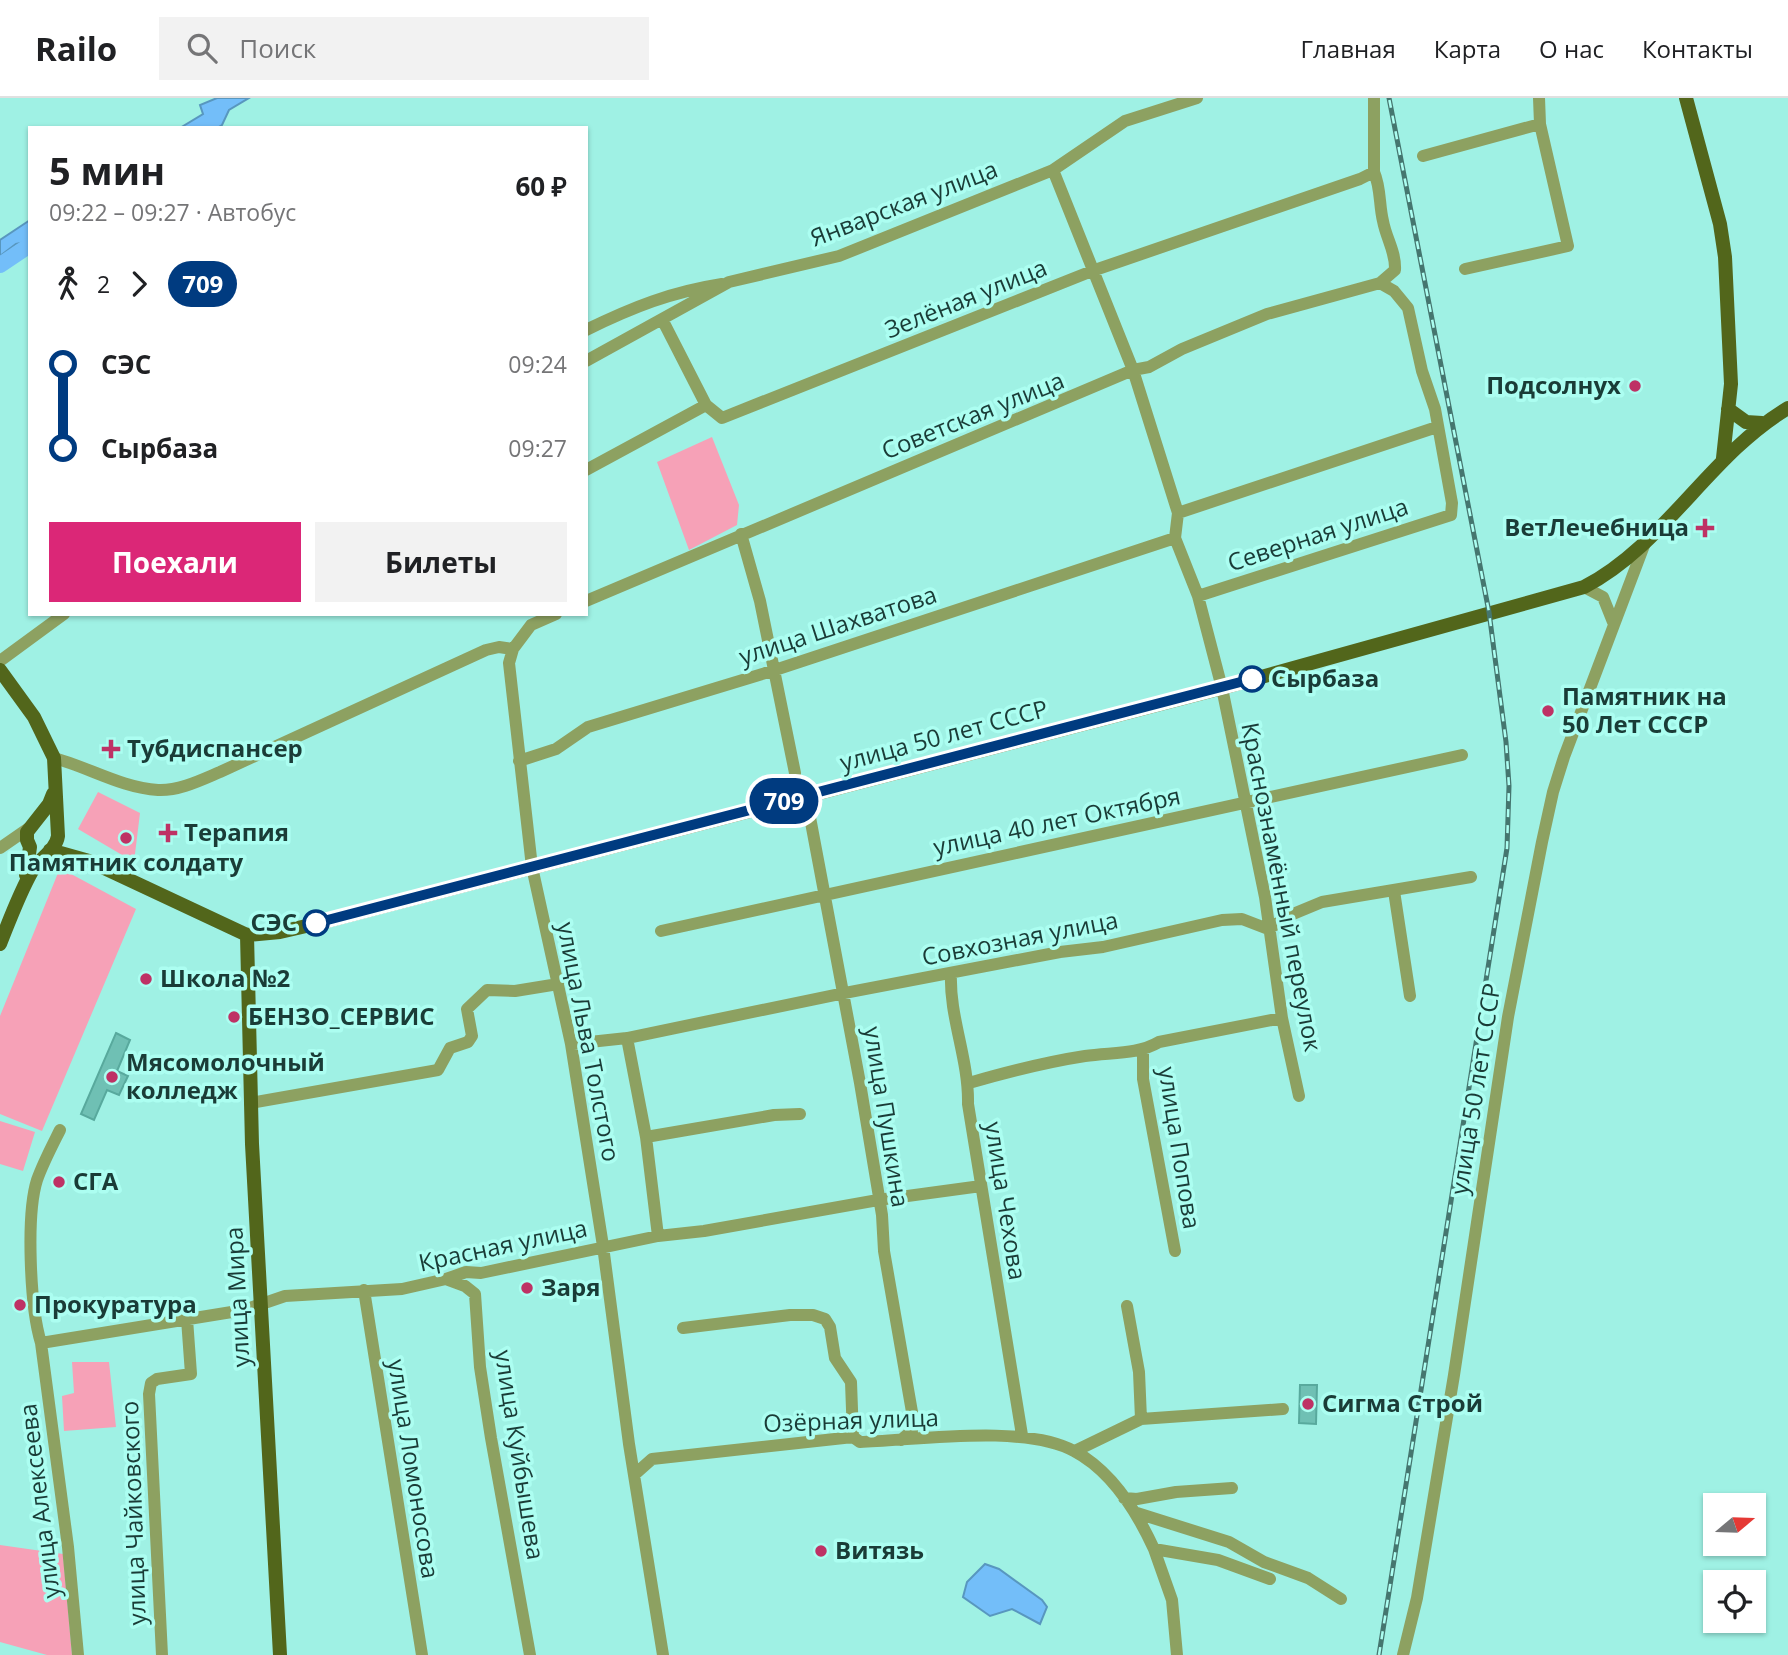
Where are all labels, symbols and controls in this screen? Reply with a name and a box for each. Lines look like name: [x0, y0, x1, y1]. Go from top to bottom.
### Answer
search box: [159, 17, 649, 80]
text: Railo: [35, 26, 117, 71]
icon: search: [183, 29, 221, 67]
text: Поиск: [239, 30, 316, 66]
text: Главная: [1301, 32, 1396, 65]
text: Карта: [1434, 32, 1501, 65]
text: О нас: [1539, 32, 1604, 65]
text: Контакты: [1642, 32, 1753, 65]
text: 5 мин: [49, 144, 165, 196]
street label: Январская улица: [805, 152, 1002, 254]
text: 60 ₽: [515, 168, 567, 204]
text: 09:22 – 09:27 · Автобус: [49, 196, 296, 228]
street label: Зелёная улица: [879, 250, 1051, 345]
icon: walk: [49, 265, 87, 303]
icon: forward: [120, 265, 158, 303]
text: 709: [182, 267, 223, 300]
text: 2: [97, 268, 110, 300]
text: СЭС: [101, 346, 151, 382]
text: 09:24: [508, 348, 567, 380]
street label: Советская улица: [876, 363, 1069, 466]
place label: Подсолнух: [1486, 368, 1621, 401]
marker: Подсолнух: [1627, 378, 1643, 394]
text: Сырбаза: [101, 430, 218, 466]
text: 09:27: [508, 432, 567, 464]
street label: Северная улица: [1223, 489, 1412, 578]
place label: ВетЛечебница: [1504, 510, 1689, 543]
marker: ВетЛечебница: [1695, 518, 1715, 538]
button: Поехали: [49, 522, 301, 602]
button: Билеты: [315, 522, 567, 602]
street label: улица Шахватова: [734, 577, 941, 672]
place label: Сырбаза: [1271, 661, 1379, 694]
marker: Сырбаза: [1239, 666, 1265, 692]
place label: Памятник на 50 Лет СССР: [1562, 679, 1727, 740]
street label: улица 50 лет СССР: [836, 691, 1051, 778]
marker: Памятник на 50 Лет СССР: [1540, 703, 1556, 719]
street label: Краснознамённый переулок: [1234, 719, 1331, 1055]
place label: Тубдиспансер: [127, 731, 303, 764]
marker: Тубдиспансер: [101, 739, 121, 759]
line badge: 709: [744, 778, 824, 824]
street label: улица 40 лет Октября: [930, 778, 1183, 863]
text: 709: [763, 784, 805, 817]
place label: Терапия: [184, 815, 289, 848]
marker: Терапия: [158, 823, 178, 843]
marker: Памятник солдату: [118, 830, 134, 846]
place label: Памятник солдату: [9, 845, 244, 878]
street label: Совхозная улица: [919, 902, 1121, 973]
place label: СЭС: [251, 905, 297, 938]
marker: СЭС: [303, 910, 329, 936]
street label: улица Льва Толстого: [550, 919, 629, 1164]
place label: Школа №2: [160, 961, 290, 994]
marker: Школа №2: [138, 971, 154, 987]
street label: улица 50 лет СССР: [1441, 981, 1508, 1197]
place label: БЕНЗО_СЕРВИС: [248, 999, 435, 1032]
marker: БЕНЗО_СЕРВИС: [226, 1009, 242, 1025]
street label: улица Пушкина: [857, 1024, 918, 1210]
place label: Мясомолочный колледж: [126, 1045, 325, 1106]
street label: улица Попова: [1151, 1064, 1210, 1231]
marker: Мясомолочный колледж: [104, 1069, 120, 1085]
street label: улица Чехова: [978, 1119, 1035, 1282]
place label: СГА: [73, 1164, 119, 1197]
marker: СГА: [51, 1174, 67, 1190]
street label: Красная улица: [415, 1211, 590, 1279]
street label: улица Мира: [216, 1226, 257, 1368]
place label: Заря: [541, 1270, 600, 1303]
marker: Заря: [519, 1280, 535, 1296]
place label: Прокуратура: [34, 1287, 197, 1320]
marker: Прокуратура: [12, 1297, 28, 1313]
street label: улица Куйбышева: [488, 1347, 553, 1562]
street label: улица Ломоносова: [381, 1357, 448, 1581]
place label: Сигма Строй: [1322, 1386, 1483, 1419]
marker: Сигма Строй: [1300, 1396, 1316, 1412]
street label: улица Чайковского: [112, 1400, 153, 1626]
street label: Озёрная улица: [762, 1400, 939, 1439]
street label: улица Алексеева: [10, 1402, 67, 1600]
north arrow: [1703, 1493, 1766, 1556]
map controls: [1703, 1493, 1766, 1633]
place label: Витязь: [835, 1533, 924, 1566]
marker: Витязь: [813, 1543, 829, 1559]
button: locate: [1703, 1570, 1766, 1633]

